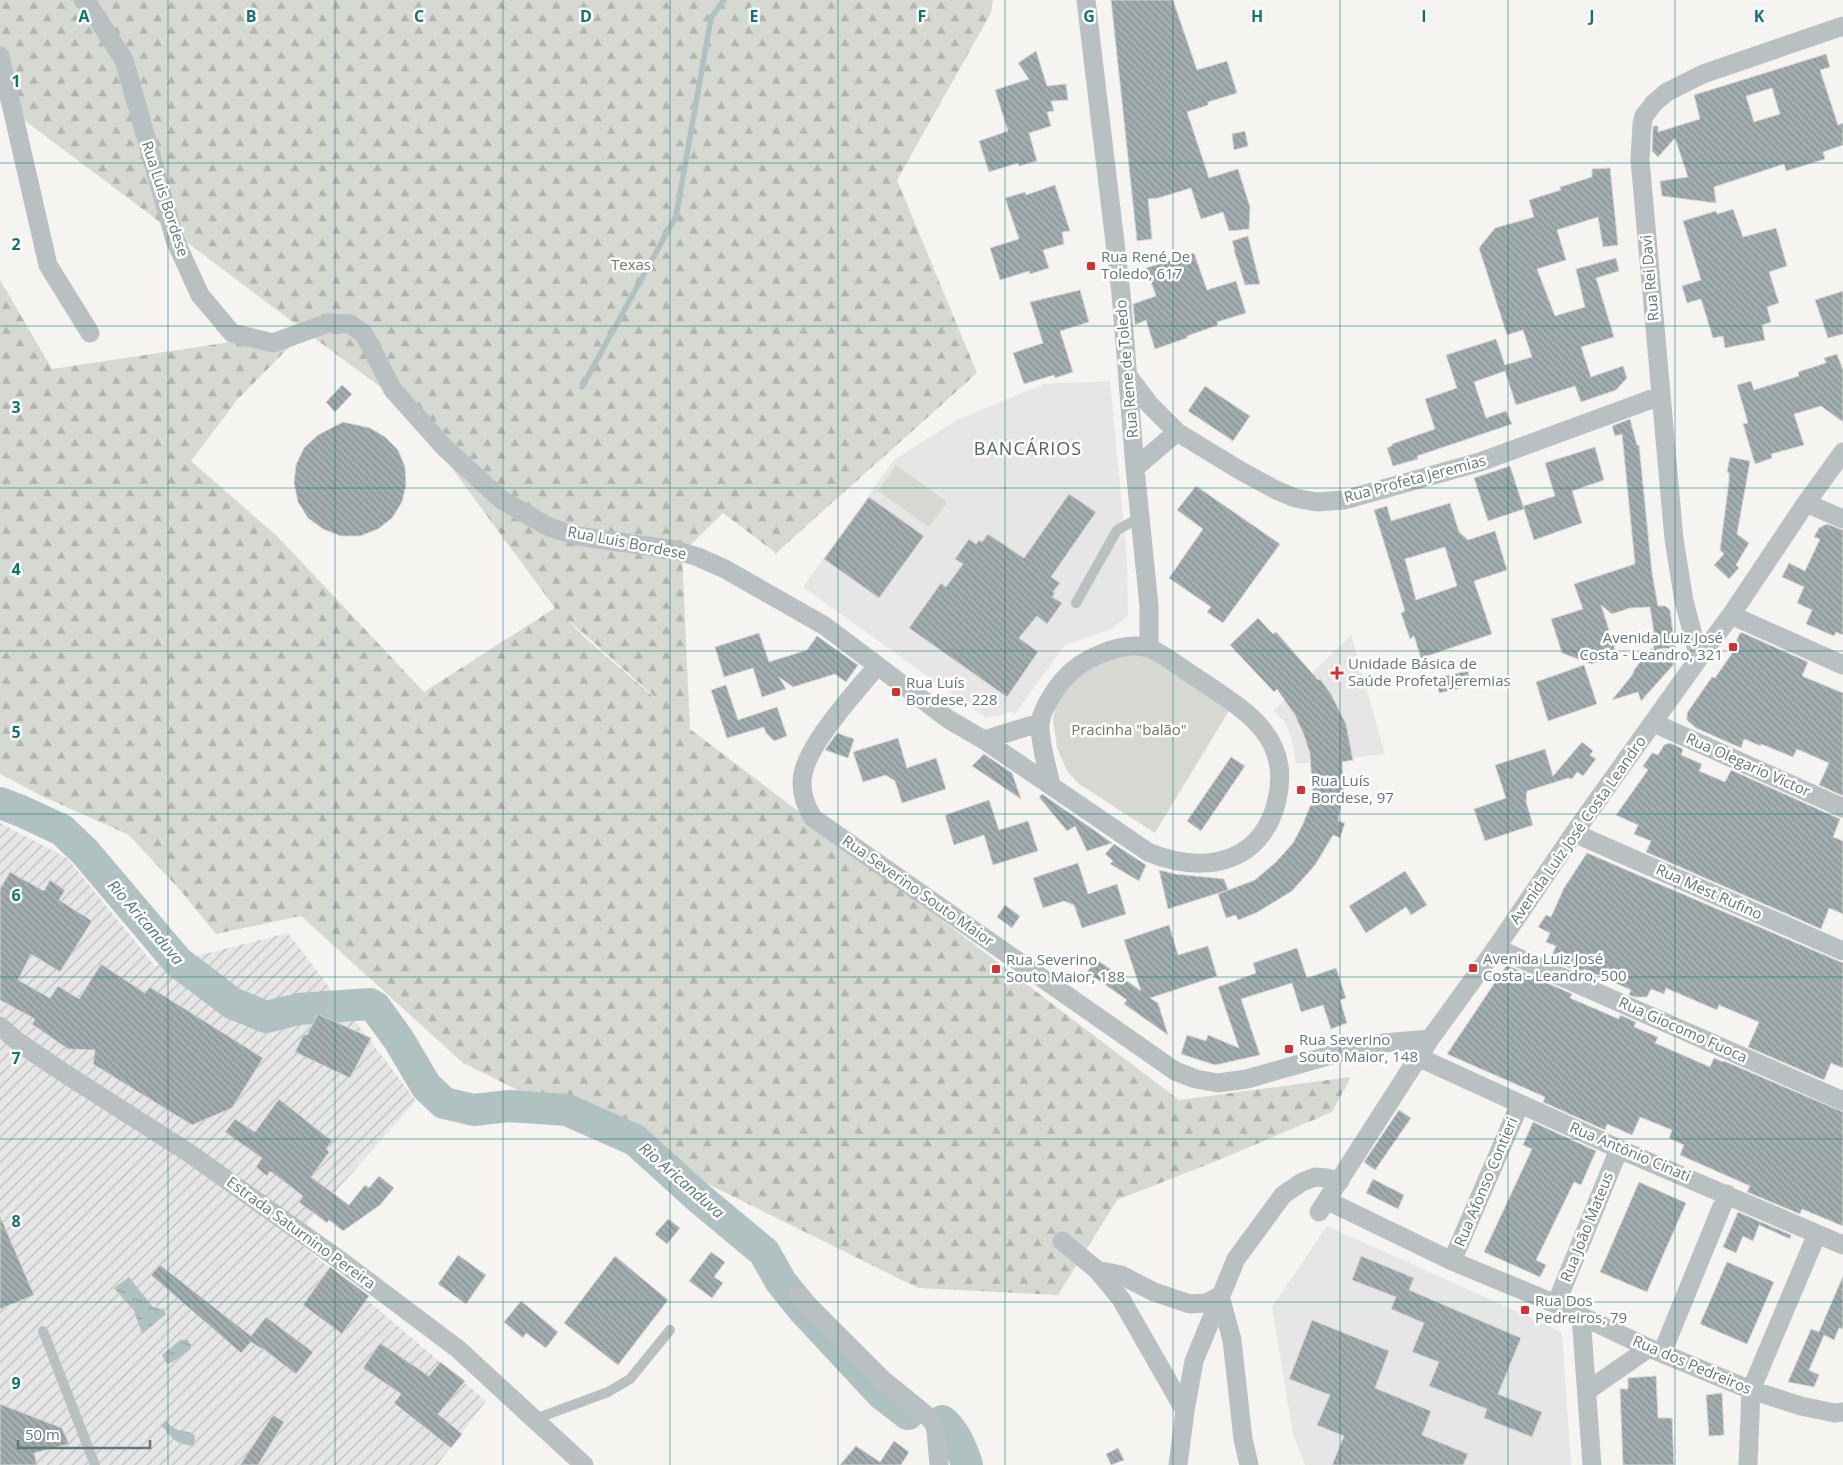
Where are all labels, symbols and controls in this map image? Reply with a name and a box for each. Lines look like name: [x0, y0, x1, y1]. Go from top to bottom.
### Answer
text: A: [78, 5, 90, 27]
text: B: [246, 5, 256, 27]
text: C: [414, 5, 424, 27]
text: D: [580, 5, 592, 27]
text: E: [750, 5, 759, 27]
text: F: [918, 5, 926, 27]
text: G: [1083, 5, 1095, 27]
text: H: [1251, 5, 1263, 27]
text: I: [1421, 5, 1427, 27]
text: J: [1587, 5, 1595, 27]
text: K: [1754, 5, 1765, 27]
text: 1: [11, 70, 21, 92]
street label: Rua Luis Bordese: [138, 138, 194, 259]
text: 2: [11, 233, 21, 255]
street label: Rua Rei Davi: [1635, 234, 1663, 322]
place label: Rua René De Toledo, 617: [1101, 246, 1190, 283]
park label: Texas: [611, 254, 651, 274]
marker: Rua René De Toledo, 617: [1085, 260, 1097, 272]
street label: Rua Rene de Toledo: [1110, 299, 1142, 439]
text: 3: [11, 396, 21, 418]
district label: BANCÁRIOS: [974, 436, 1082, 460]
street label: Rua Profeta Jeremias: [1342, 449, 1488, 507]
street label: Rua Luis Bordese: [566, 521, 688, 563]
text: 4: [11, 558, 21, 580]
place label: Avenida Luiz José Costa - Leandro, 321: [1579, 627, 1723, 664]
marker: Avenida Luiz José Costa - Leandro, 321: [1727, 641, 1739, 653]
place label: Unidade Básica de Saúde Profeta Jeremias: [1348, 653, 1511, 690]
marker: Unidade Básica de Saúde Profeta Jeremias: [1330, 666, 1344, 680]
place label: Rua Luís Bordese, 228: [906, 672, 998, 709]
marker: Rua Luís Bordese, 228: [890, 686, 902, 698]
park label: Pracinha "balão": [1071, 719, 1187, 739]
text: 5: [11, 721, 21, 743]
street label: Rua Olegario Victor: [1683, 728, 1814, 801]
street label: Avenida Luiz José Costa Leandro: [1504, 731, 1650, 927]
place label: Rua Luís Bordese, 97: [1311, 770, 1394, 807]
marker: Rua Luís Bordese, 97: [1295, 784, 1307, 796]
street label: Rua Severino Souto Maior: [839, 830, 998, 950]
street label: Rua Mest Rufino: [1653, 859, 1766, 924]
water label: Rio Aricanduva: [103, 875, 189, 969]
text: 6: [11, 884, 21, 906]
place label: Avenida Luiz José Costa - Leandro, 500: [1483, 948, 1627, 985]
place label: Rua Severino Souto Maior, 188: [1006, 949, 1125, 986]
marker: Avenida Luiz José Costa - Leandro, 500: [1467, 962, 1479, 974]
marker: Rua Severino Souto Maior, 188: [990, 963, 1002, 975]
street label: Rua Giocomo Fuoca: [1616, 992, 1751, 1066]
place label: Rua Severino Souto Maior, 148: [1299, 1029, 1418, 1066]
marker: Rua Severino Souto Maior, 148: [1283, 1043, 1295, 1055]
text: 7: [11, 1047, 21, 1069]
street label: Rua Afonso Contieri: [1449, 1114, 1521, 1249]
street label: Rua Antônio Cinati: [1567, 1117, 1694, 1186]
water label: Rio Aricanduva: [635, 1137, 729, 1223]
street label: Rua João Mateus: [1555, 1169, 1617, 1285]
street label: Estrada Saturnino Pereira: [223, 1171, 380, 1293]
text: 8: [11, 1210, 21, 1232]
place label: Rua Dos Pedreiros, 79: [1535, 1290, 1627, 1327]
marker: Rua Dos Pedreiros, 79: [1519, 1304, 1531, 1316]
street label: Rua dos Pedreiros: [1630, 1330, 1755, 1398]
text: 9: [11, 1372, 21, 1394]
scale bar: [18, 1418, 150, 1450]
text: 50 m: [25, 1424, 60, 1444]

